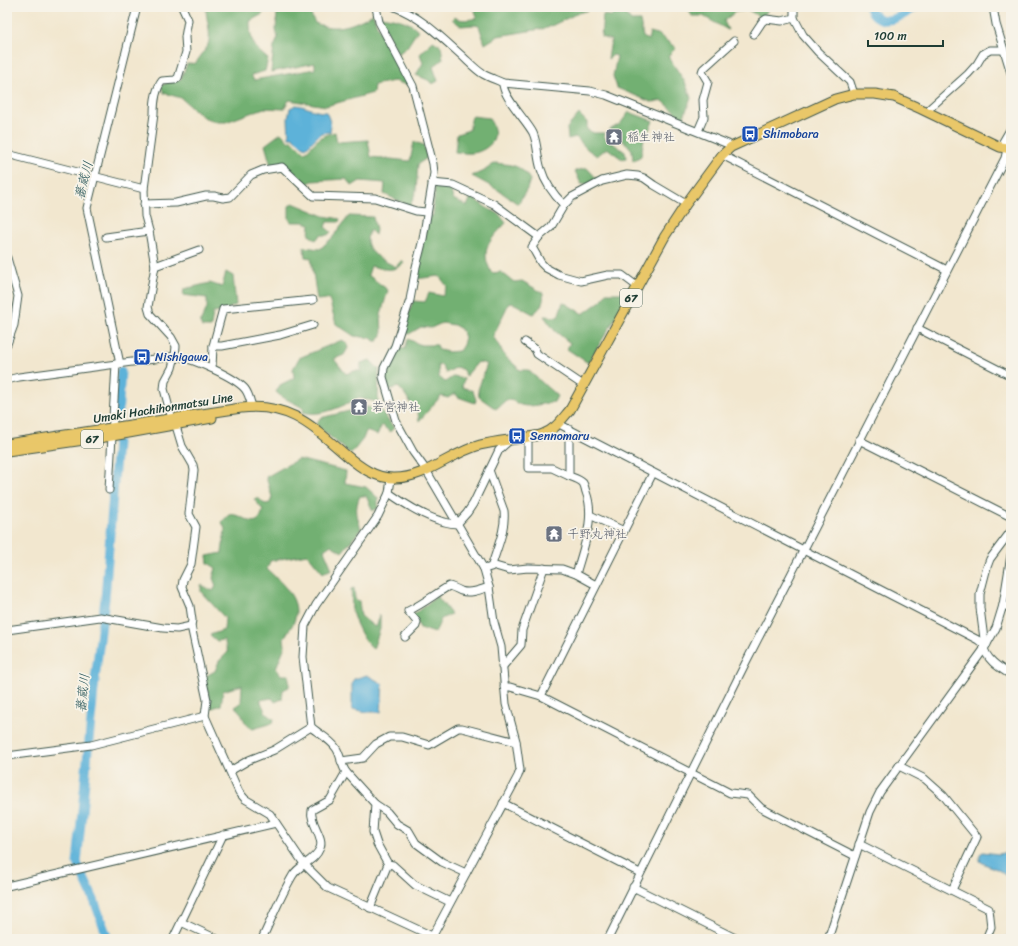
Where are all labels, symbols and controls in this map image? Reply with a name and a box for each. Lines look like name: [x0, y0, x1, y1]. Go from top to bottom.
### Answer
scale bar: [868, 22, 943, 48]
text: 100 m: [874, 25, 907, 47]
place label: Shimobara: [763, 123, 819, 145]
bus stop icon: Shimobara: [740, 124, 760, 144]
place label: 稲生神社: [627, 126, 675, 148]
temple icon: 稲生神社: [604, 127, 624, 147]
water label: 蕃蔵川: [68, 158, 99, 202]
road number: 67: [620, 289, 642, 307]
place label: Nishigawa: [155, 346, 208, 368]
bus stop icon: Nishigawa: [132, 347, 152, 367]
street label: Umaki Hachihonmatsu Line: [92, 386, 235, 430]
place label: 若宮神社: [372, 396, 420, 418]
temple icon: 若宮神社: [349, 397, 369, 417]
place label: Sennomaru: [530, 425, 590, 447]
bus stop icon: Sennomaru: [507, 426, 527, 446]
road number: 67: [81, 430, 103, 448]
place label: 千野丸神社: [567, 523, 627, 545]
temple icon: 千野丸神社: [544, 524, 564, 544]
water label: 蕃蔵川: [69, 672, 96, 714]

